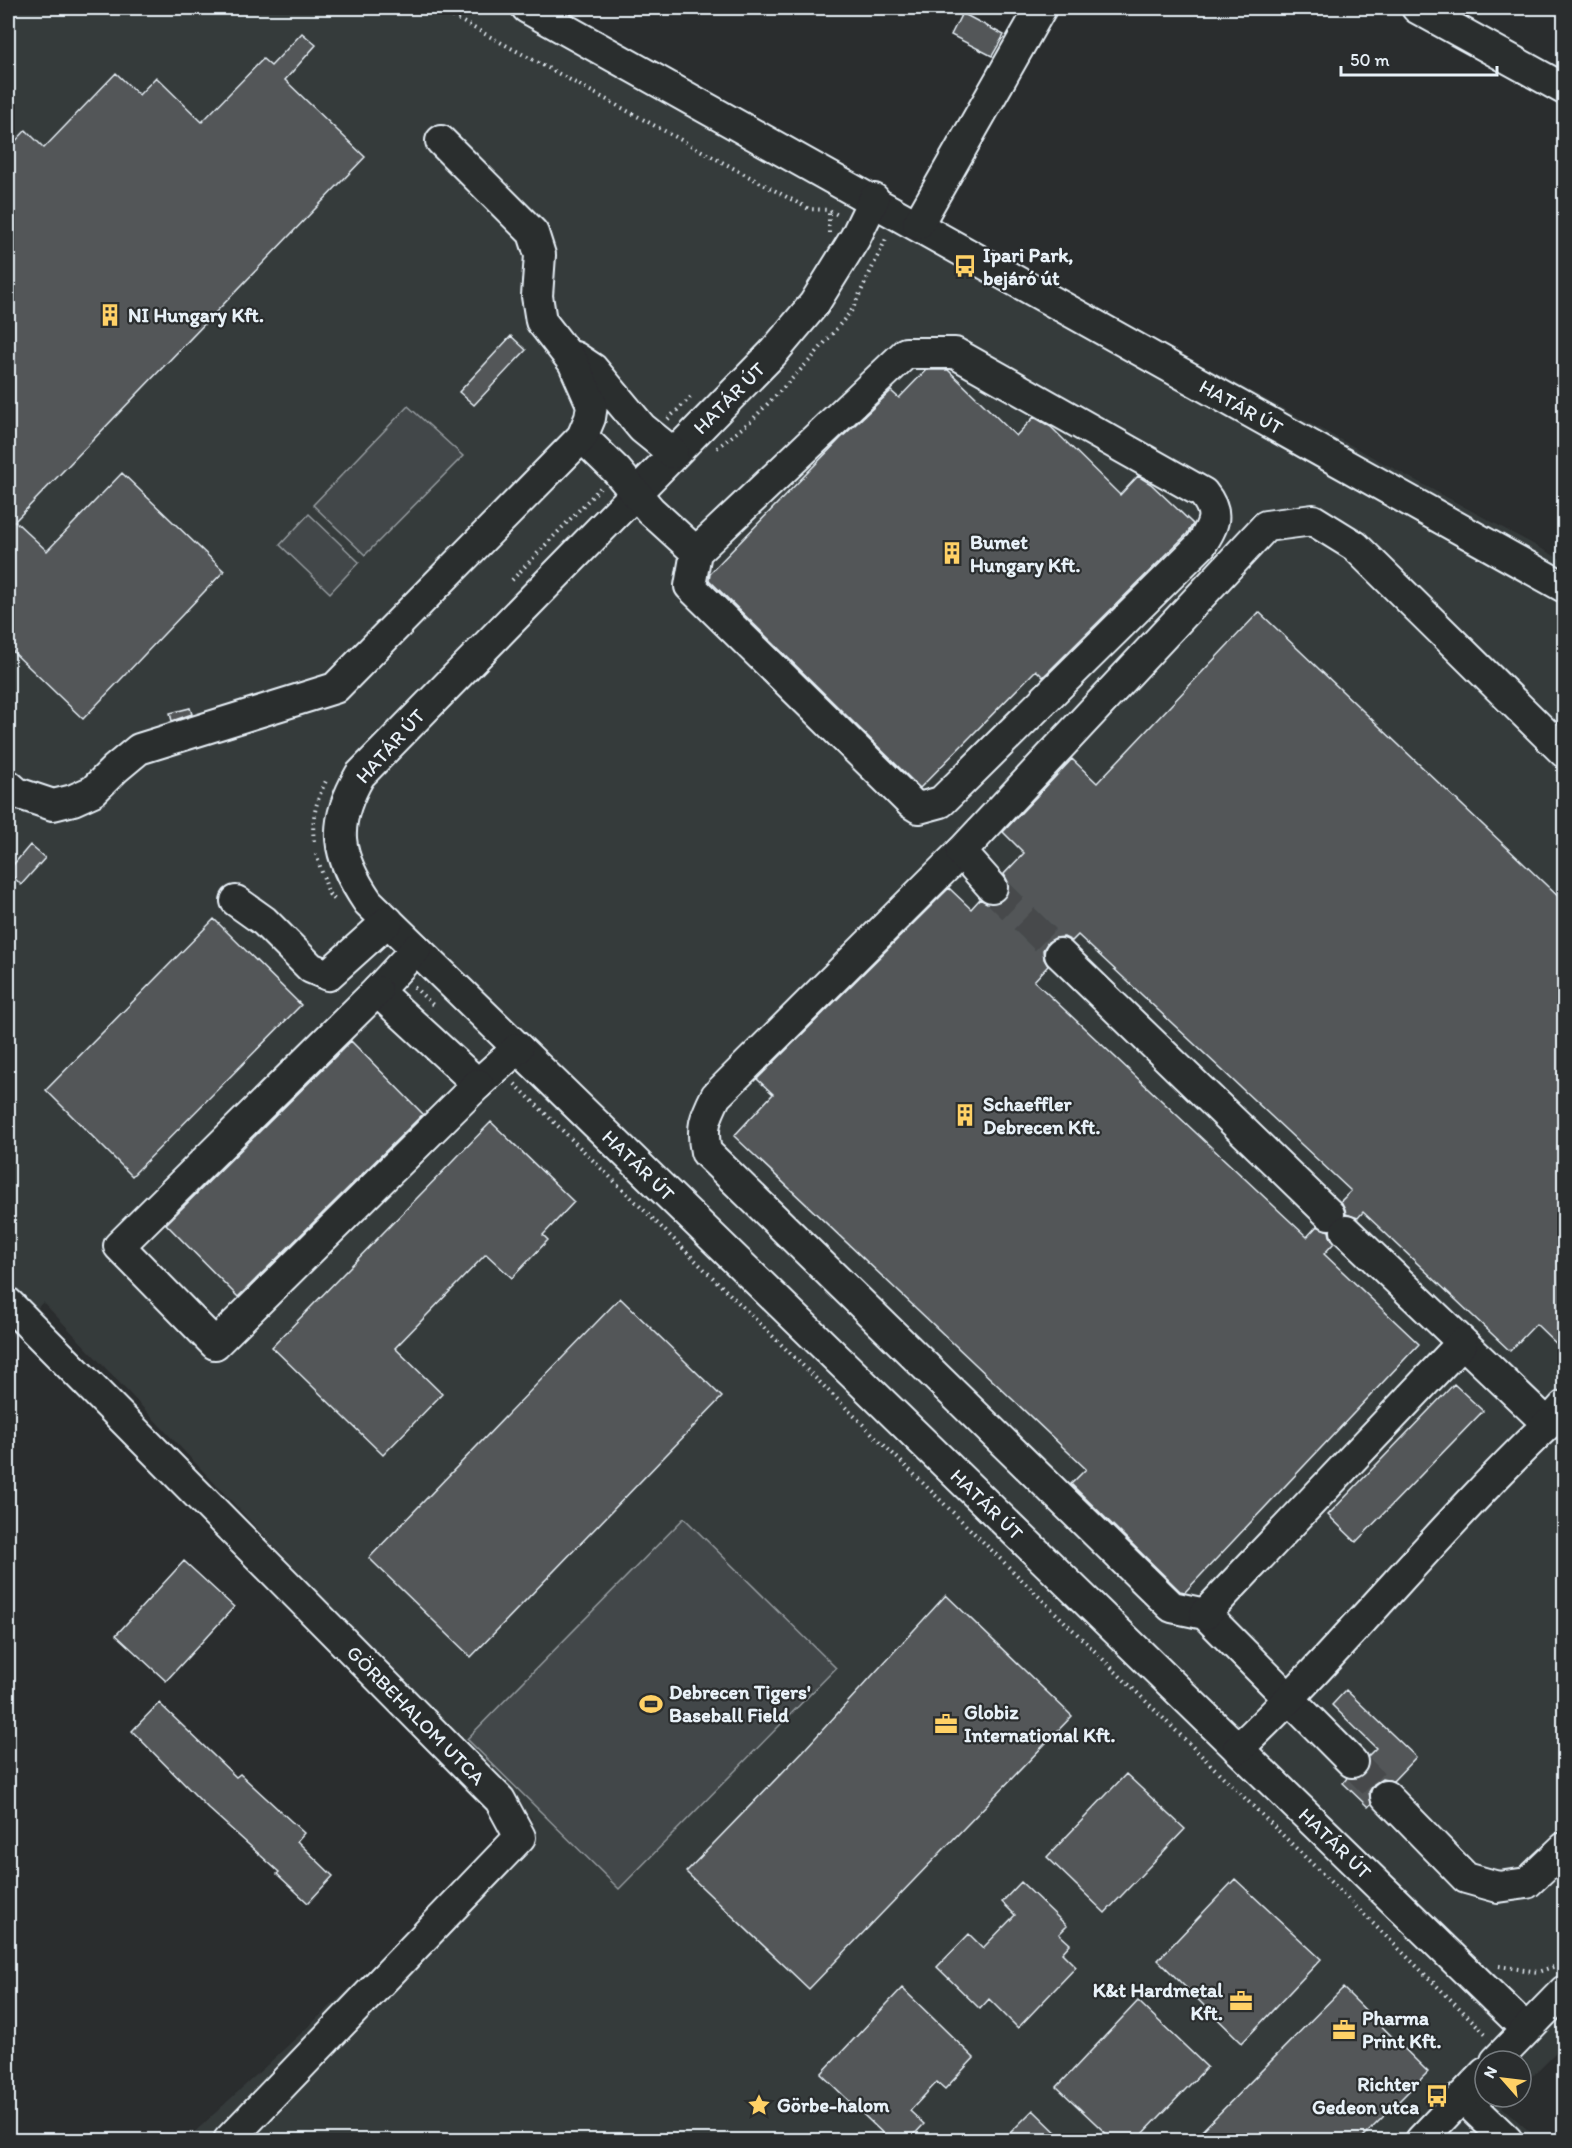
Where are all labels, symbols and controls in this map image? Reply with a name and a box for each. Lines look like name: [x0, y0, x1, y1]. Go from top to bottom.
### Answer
scale bar: [1341, 39, 1497, 77]
text: 50 m: [1350, 49, 1390, 71]
place label: Ipari Park, bejáró út: [983, 243, 1073, 291]
bus stop icon: Ipari Park, bejáró út: [952, 253, 978, 279]
building icon: NI Hungary Kft.: [97, 302, 123, 328]
place label: NI Hungary Kft.: [128, 303, 264, 328]
street label: HATÁR ÚT: [688, 357, 770, 439]
street label: HATÁR ÚT: [1195, 374, 1287, 440]
place label: Bumet Hungary Kft.: [970, 530, 1080, 578]
building icon: Bumet Hungary Kft.: [939, 540, 965, 566]
street label: HATÁR ÚT: [350, 704, 430, 788]
place label: Schaeffler Debrecen Kft.: [983, 1092, 1101, 1139]
building icon: Schaeffler Debrecen Kft.: [952, 1102, 978, 1128]
street label: HATÁR ÚT: [597, 1125, 680, 1206]
street label: HATÁR ÚT: [946, 1464, 1028, 1545]
street label: GÖRBEHALOM UTCA: [342, 1641, 490, 1790]
place label: Debrecen Tigers' Baseball Field: [669, 1680, 811, 1727]
sports icon: Debrecen Tigers' Baseball Field: [638, 1691, 664, 1717]
place label: Globiz International Kft.: [964, 1700, 1115, 1747]
office icon: Globiz International Kft.: [933, 1711, 959, 1737]
street label: HATÁR ÚT: [1294, 1803, 1376, 1884]
place label: K&t Hardmetal Kft.: [1093, 1978, 1223, 2025]
office icon: K&t Hardmetal Kft.: [1228, 1988, 1254, 2014]
place label: Pharma Print Kft.: [1362, 2006, 1441, 2053]
office icon: Pharma Print Kft.: [1331, 2017, 1357, 2043]
north arrow: [1473, 2049, 1533, 2109]
text: N: [1479, 2063, 1501, 2081]
place label: Richter Gedeon utca: [1312, 2072, 1420, 2119]
bus stop icon: Richter Gedeon utca: [1424, 2083, 1450, 2109]
place icon: Görbe-halom: [746, 2092, 772, 2118]
place label: Görbe-halom: [777, 2093, 890, 2117]

